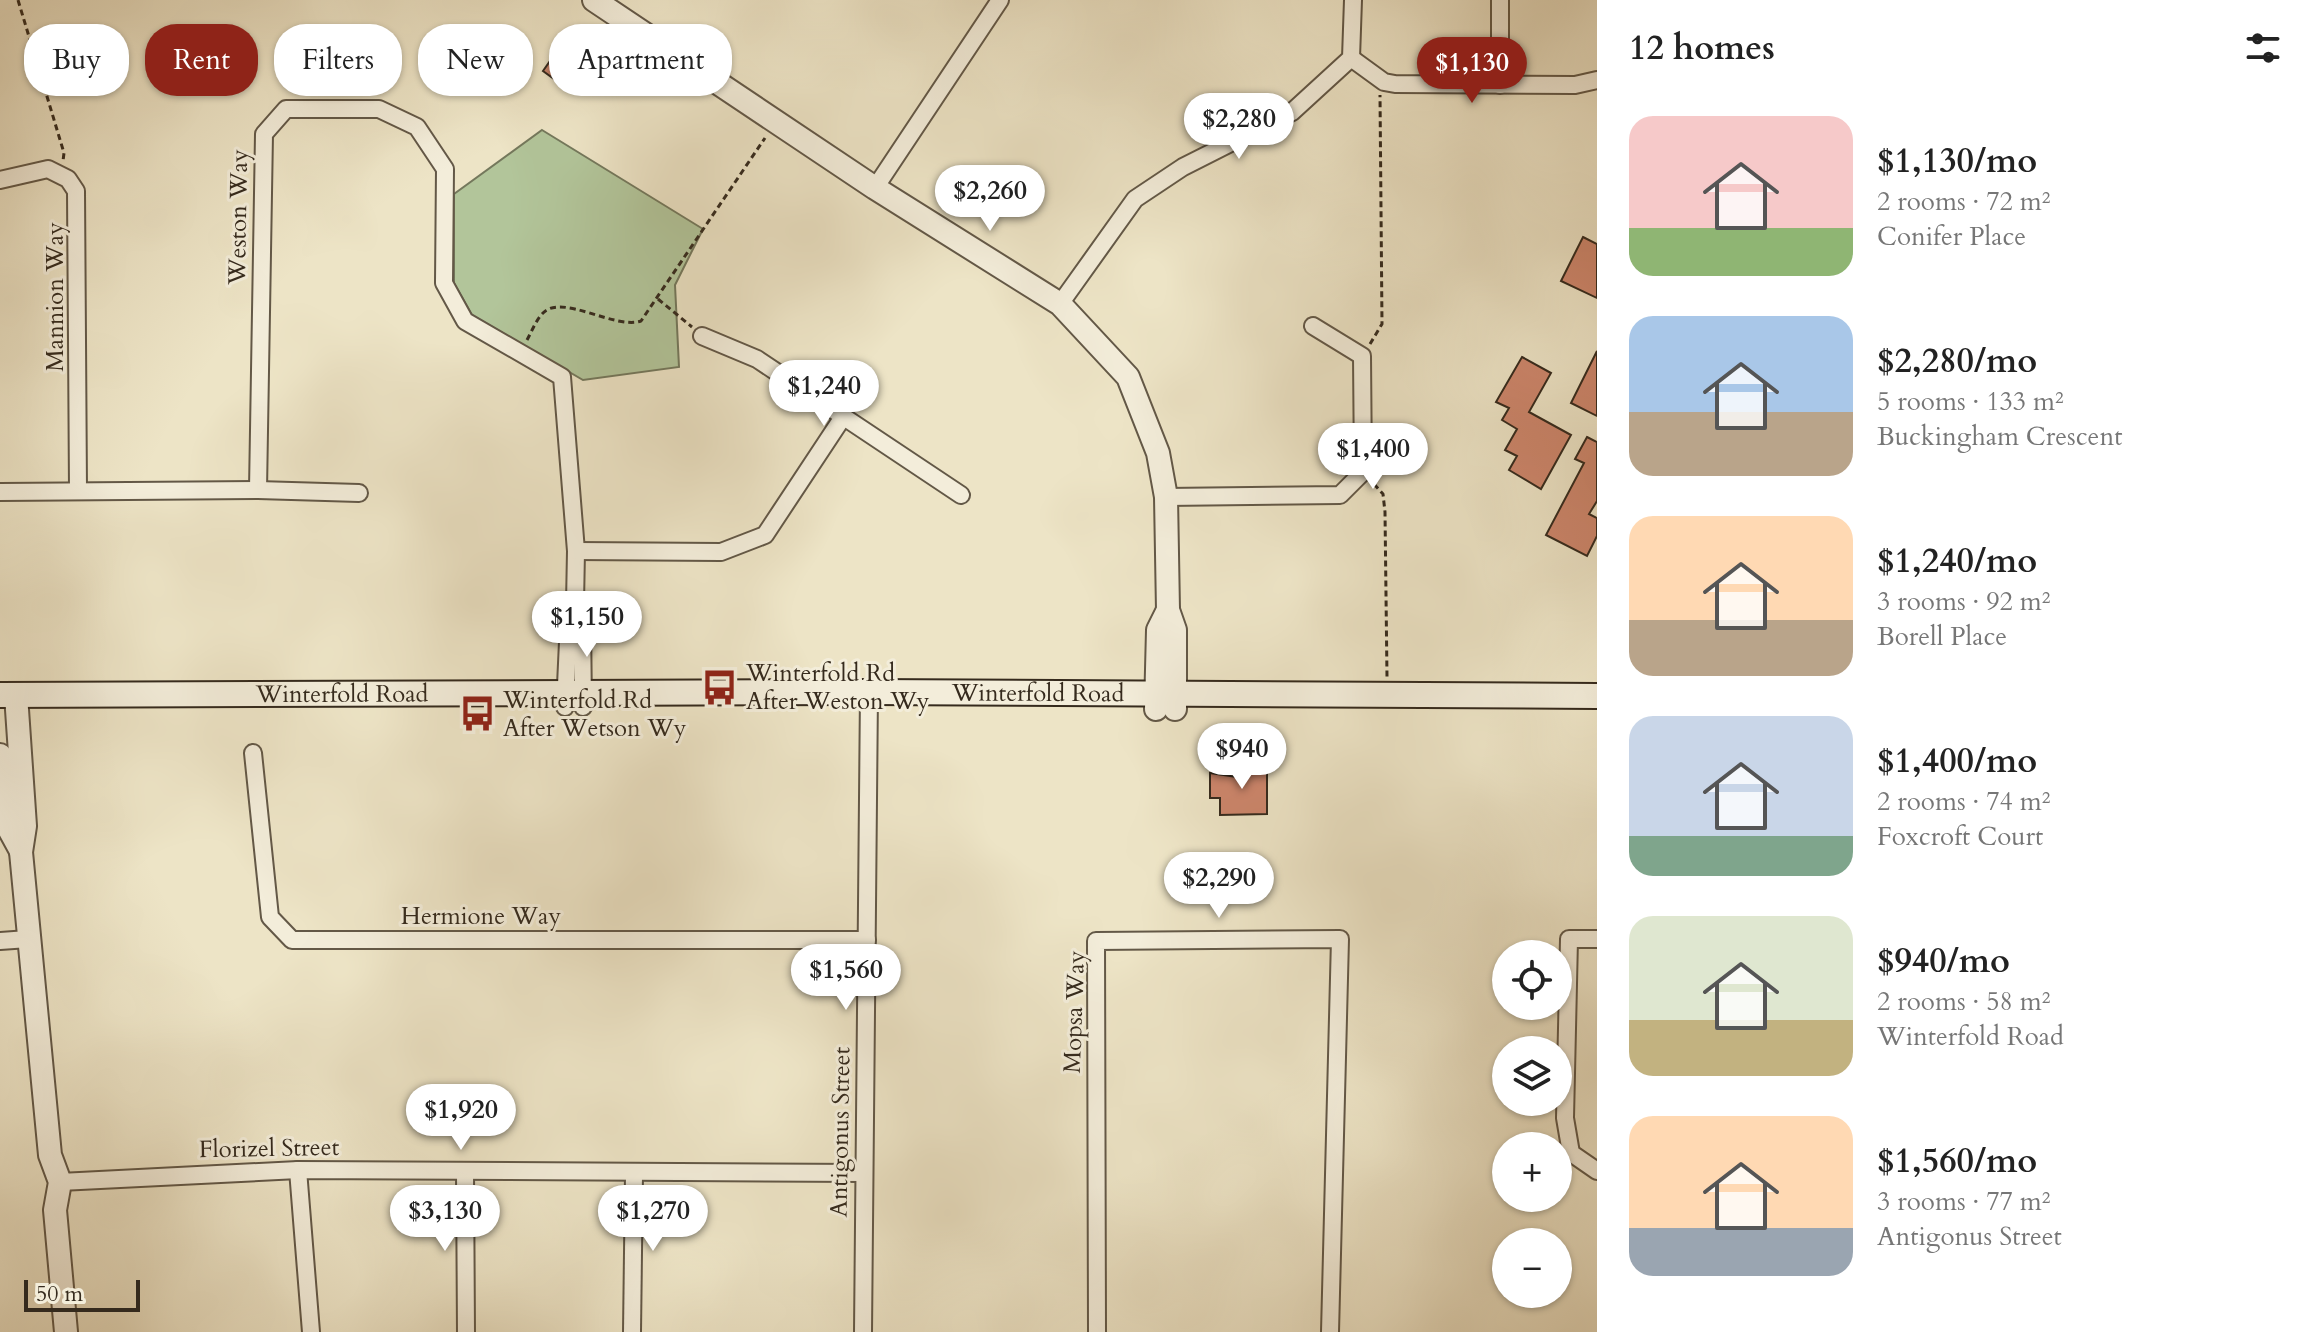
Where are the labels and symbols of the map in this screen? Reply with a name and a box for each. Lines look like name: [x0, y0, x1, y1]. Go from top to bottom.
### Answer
pin: $1,130: [1407, 37, 1537, 105]
pin: $2,280: [1174, 93, 1304, 161]
street label: Weston Way: [221, 149, 256, 286]
pin: $2,260: [925, 165, 1055, 233]
street label: Mannion Way: [39, 222, 72, 372]
pin: $1,240: [759, 360, 889, 428]
pin: $1,400: [1308, 423, 1438, 491]
pin: $1,150: [522, 591, 652, 659]
place label: Winterfold Rd After Weston Wy: [745, 657, 930, 718]
bus stop icon: Winterfold Rd After Weston Wy: [701, 668, 739, 706]
street label: Winterfold Road: [951, 676, 1125, 710]
street label: Winterfold Road: [255, 678, 429, 711]
place label: Winterfold Rd After Wetson Wy: [502, 684, 687, 745]
bus stop icon: Winterfold Rd After Wetson Wy: [458, 695, 496, 733]
pin: $940: [1195, 723, 1289, 791]
pin: $2,290: [1154, 852, 1284, 920]
street label: Hermione Way: [401, 900, 561, 933]
pin: $1,560: [781, 944, 911, 1012]
street label: Mopsa Way: [1056, 950, 1093, 1074]
street label: Antigonus Street: [823, 1046, 858, 1218]
pin: $1,920: [396, 1084, 526, 1152]
street label: Florizel Street: [199, 1131, 340, 1166]
pin: $3,130: [380, 1185, 510, 1253]
pin: $1,270: [588, 1185, 718, 1253]
scale bar: [24, 1276, 140, 1312]

